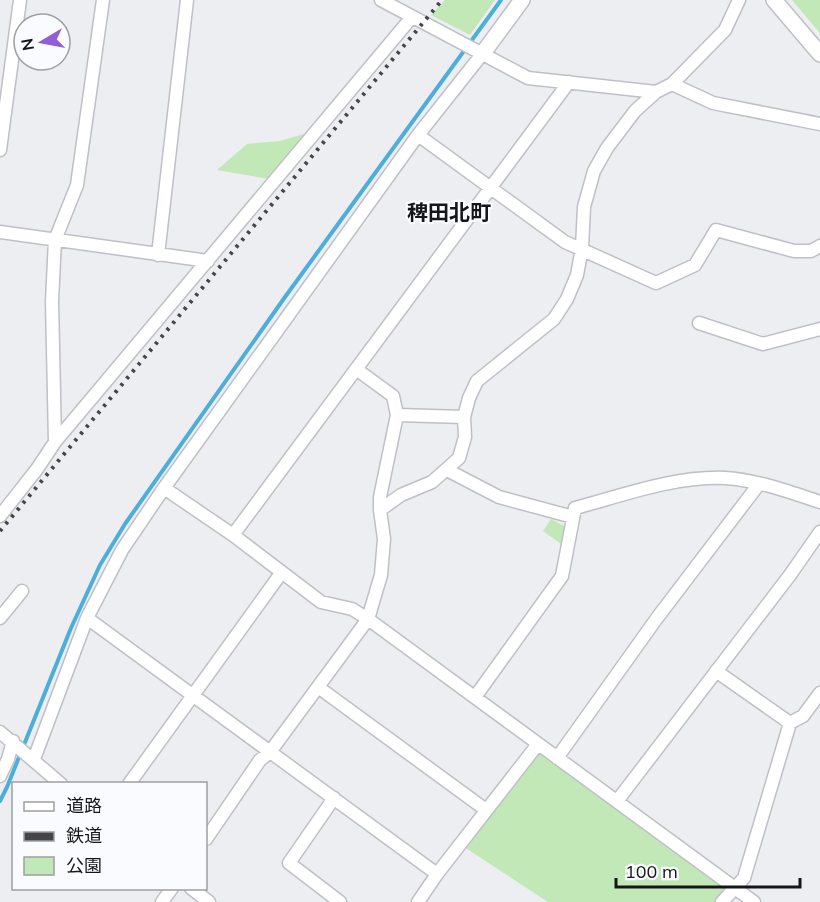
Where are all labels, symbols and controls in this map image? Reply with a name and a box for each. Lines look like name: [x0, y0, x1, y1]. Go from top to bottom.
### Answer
north arrow: [12, 12, 72, 72]
text: N: [16, 37, 38, 52]
district label: 稗田北町: [407, 199, 491, 225]
legend: [12, 782, 207, 890]
text: 道路: [66, 794, 102, 817]
text: 鉄道: [66, 824, 102, 847]
scale bar: [616, 851, 800, 889]
text: 公園: [66, 854, 102, 877]
text: 100 m: [625, 860, 678, 883]

